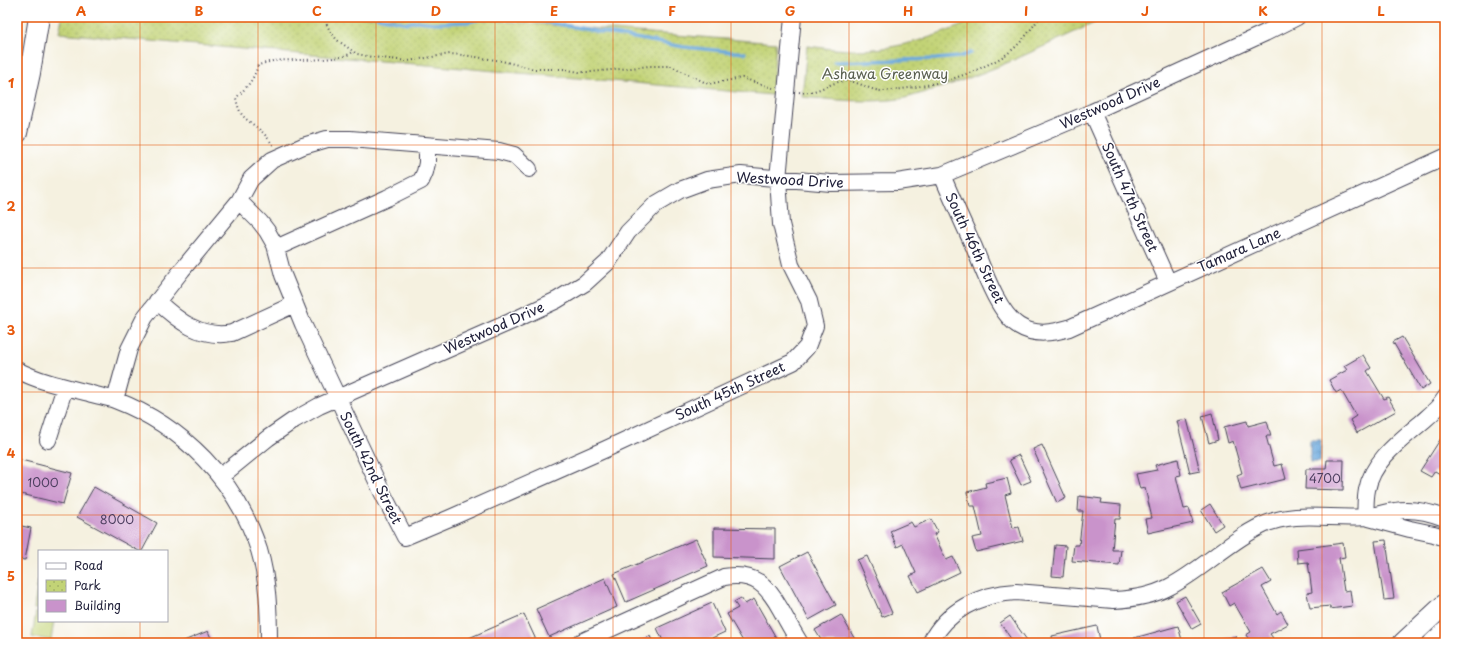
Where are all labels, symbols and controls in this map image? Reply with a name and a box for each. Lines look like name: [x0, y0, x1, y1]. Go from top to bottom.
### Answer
text: A: [76, 1, 86, 20]
text: B: [195, 1, 204, 20]
text: C: [312, 1, 322, 20]
text: D: [431, 1, 441, 20]
text: E: [550, 1, 558, 20]
text: F: [668, 1, 676, 20]
text: G: [785, 1, 795, 20]
text: H: [903, 1, 913, 20]
text: I: [1024, 1, 1028, 20]
text: J: [1141, 1, 1149, 20]
text: K: [1258, 1, 1268, 20]
text: L: [1377, 1, 1385, 20]
park label: Ashawa Greenway: [822, 63, 948, 84]
street label: Westwood Drive: [1056, 71, 1163, 134]
text: 1: [8, 73, 14, 92]
street label: South 47th Street: [1097, 139, 1164, 255]
street label: Westwood Drive: [736, 166, 844, 193]
street label: South 46th Street: [941, 189, 1011, 307]
text: 2: [6, 196, 16, 215]
street label: Tamara Lane: [1194, 222, 1284, 277]
street label: Westwood Drive: [440, 296, 547, 359]
text: 3: [7, 320, 16, 339]
street label: South 45th Street: [671, 356, 789, 425]
street label: South 42nd Street: [335, 408, 408, 528]
text: 4: [7, 443, 16, 462]
house number: 4700: [1309, 469, 1341, 487]
house number: 1000: [27, 473, 59, 491]
house number: 8000: [100, 510, 134, 528]
legend: [38, 550, 168, 622]
text: Road: [74, 556, 103, 574]
text: 5: [7, 566, 15, 585]
text: Park: [74, 576, 101, 594]
text: Building: [74, 596, 121, 614]

